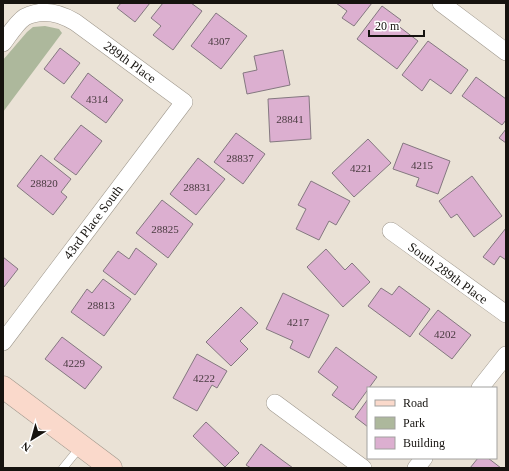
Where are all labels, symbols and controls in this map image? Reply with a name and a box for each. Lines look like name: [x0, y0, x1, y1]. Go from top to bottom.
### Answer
scale bar: [369, 12, 424, 38]
text: 20 m: [375, 19, 400, 33]
house number: 4307: [208, 35, 231, 47]
street label: 289th Place: [101, 38, 159, 86]
house number: 4314: [86, 93, 109, 105]
house number: 28841: [276, 113, 304, 125]
house number: 28837: [226, 152, 254, 164]
house number: 4215: [411, 159, 434, 171]
house number: 4221: [350, 162, 372, 174]
house number: 28820: [30, 177, 58, 189]
house number: 28831: [183, 181, 211, 193]
street label: 43rd Place South: [60, 182, 126, 262]
house number: 28825: [151, 223, 179, 235]
street label: South 289th Place: [405, 239, 491, 307]
house number: 28813: [87, 299, 115, 311]
house number: 4217: [287, 316, 310, 328]
house number: 4202: [434, 328, 456, 340]
house number: 4229: [63, 357, 86, 369]
house number: 4222: [193, 372, 215, 384]
legend: [367, 387, 497, 459]
text: Road: [403, 396, 428, 410]
text: Park: [403, 416, 425, 430]
north arrow: [12, 419, 52, 459]
text: Building: [403, 436, 445, 450]
text: N: [19, 440, 33, 454]

